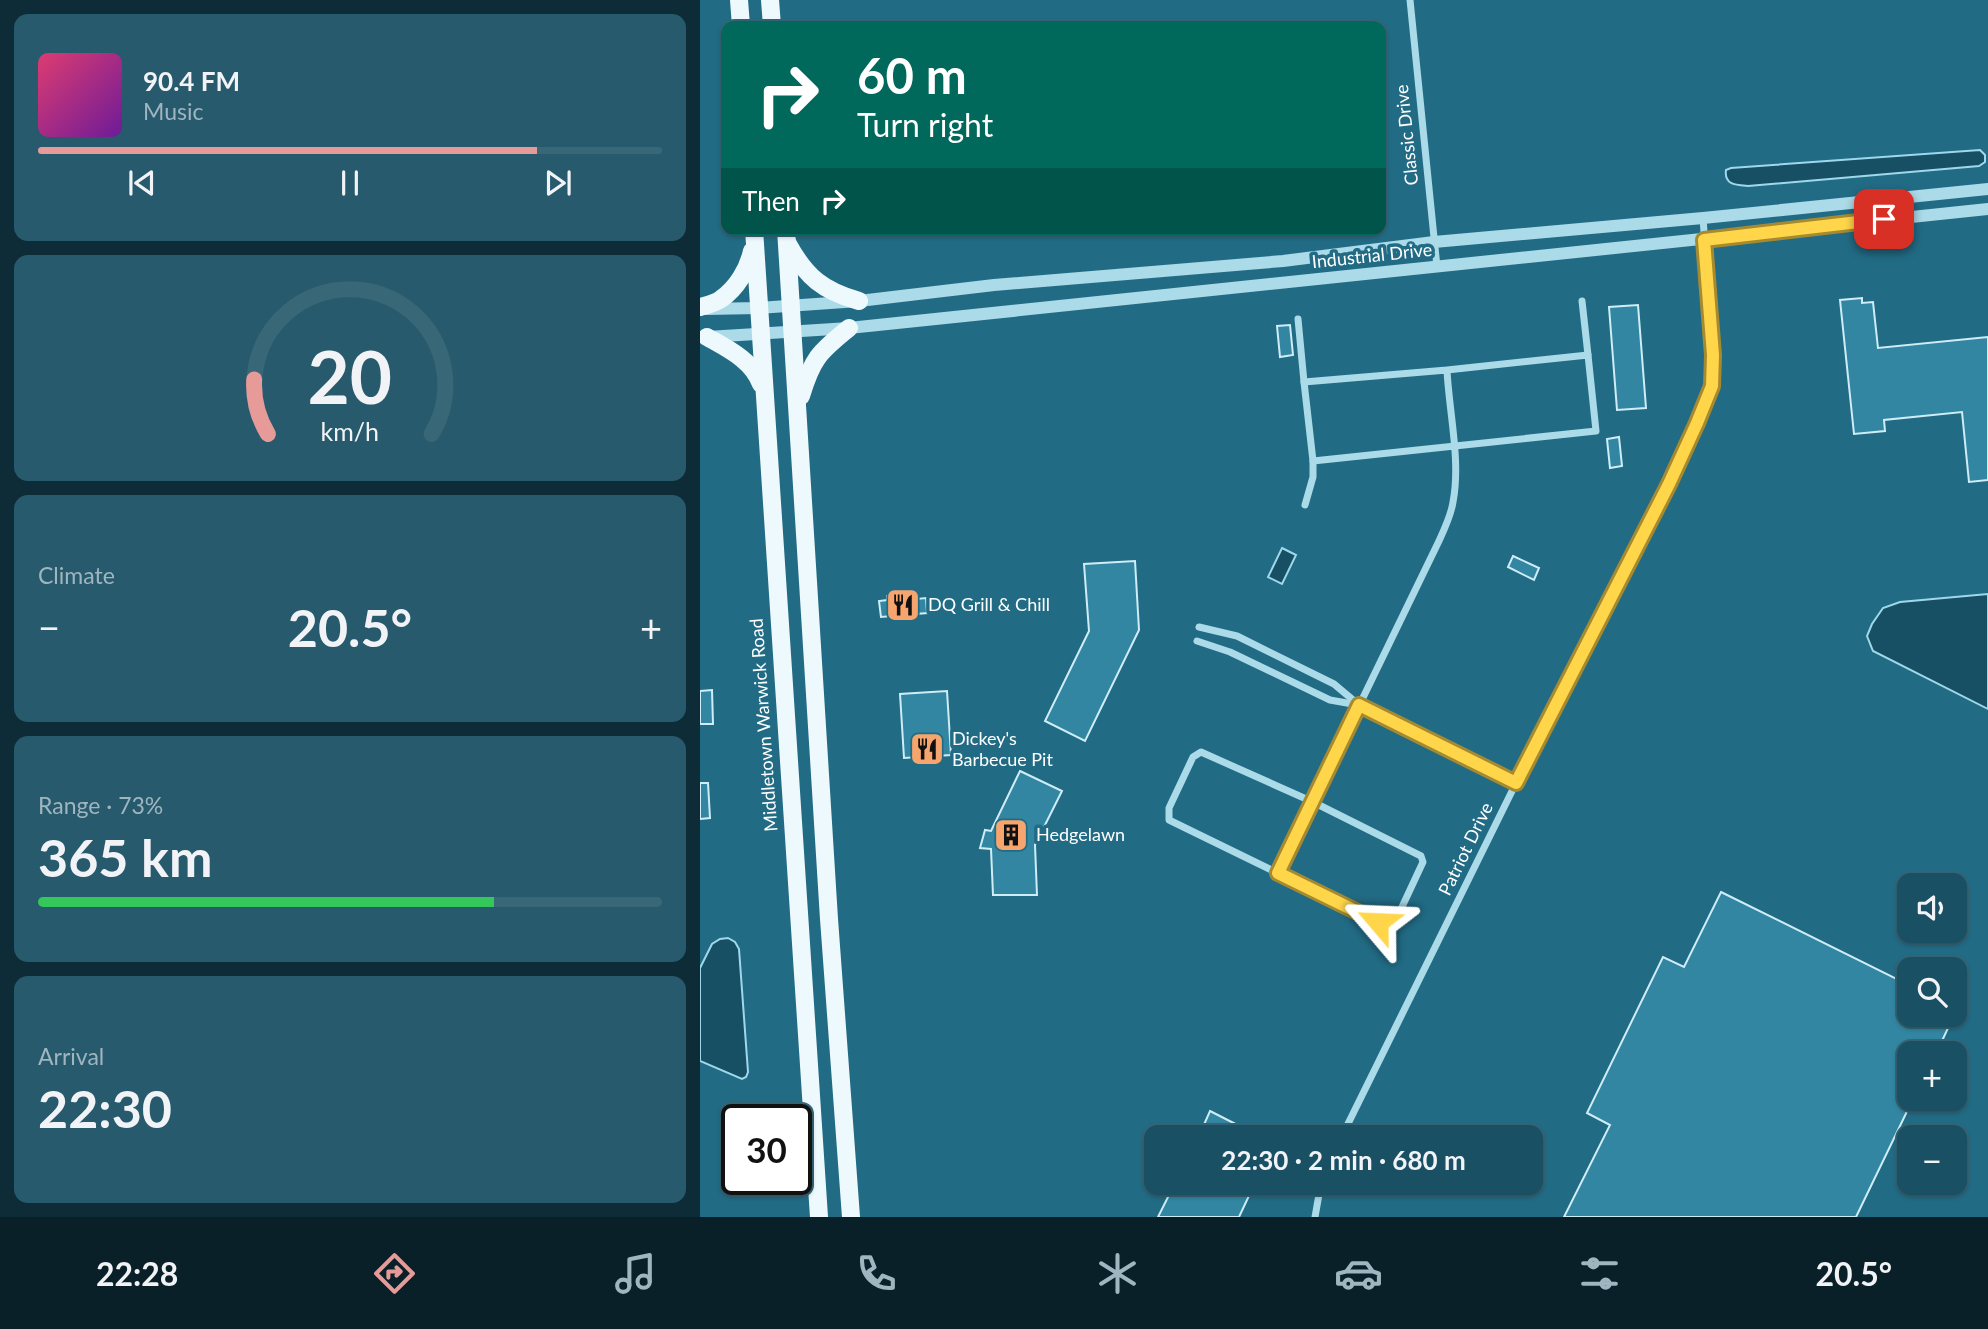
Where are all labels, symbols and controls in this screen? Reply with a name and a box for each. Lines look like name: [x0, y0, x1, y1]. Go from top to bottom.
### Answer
text: 60 m: [857, 46, 967, 104]
icon: right: [742, 49, 833, 140]
text: 90.4 FM: [143, 65, 240, 97]
street label: Classic Drive: [1390, 84, 1422, 187]
text: Music: [143, 97, 203, 125]
text: Turn right: [857, 105, 993, 144]
icon: previous: [123, 164, 161, 202]
icon: pause: [331, 164, 369, 202]
icon: next: [539, 164, 577, 202]
icon: right: [814, 182, 852, 220]
text: Then: [742, 185, 800, 217]
pin: [1854, 189, 1914, 249]
icon: arrive: [1865, 200, 1903, 238]
street label: Industrial Drive: [1311, 238, 1433, 272]
text: 20: [308, 332, 392, 420]
text: km/h: [321, 416, 379, 446]
text: Climate: [38, 561, 115, 589]
restaurant icon: DQ Grill & Chill: [884, 586, 922, 624]
place label: DQ Grill & Chill: [928, 593, 1050, 615]
text: 20.5°: [288, 596, 412, 658]
text: −: [38, 604, 60, 650]
text: +: [640, 604, 662, 650]
street label: Middletown Warwick Road: [745, 618, 781, 832]
place label: Dickey's Barbecue Pit: [952, 727, 1053, 770]
restaurant icon: Dickey's Barbecue Pit: [908, 730, 946, 768]
text: Range · 73%: [38, 791, 163, 819]
street label: Patriot Drive: [1433, 798, 1497, 899]
building icon: Hedgelawn: [992, 816, 1030, 854]
place label: Hedgelawn: [1036, 823, 1125, 845]
text: 365 km: [38, 826, 212, 888]
map controls: [1897, 873, 1967, 1195]
button: sound: [1897, 873, 1967, 943]
position arrow: [1341, 885, 1415, 959]
button: search: [1897, 957, 1967, 1027]
button: +: [1897, 1041, 1967, 1111]
text: Arrival: [38, 1042, 104, 1070]
text: 22:30: [38, 1077, 172, 1139]
speed limit sign: 30: [721, 1104, 812, 1195]
button: −: [1897, 1125, 1967, 1195]
text: 22:30 · 2 min · 680 m: [1221, 1144, 1466, 1176]
icon: directions: [370, 1249, 419, 1298]
icon: music: [611, 1249, 660, 1298]
icon: phone: [852, 1249, 901, 1298]
icon: climate: [1093, 1249, 1142, 1298]
icon: car: [1334, 1249, 1383, 1298]
icon: filters: [1575, 1249, 1624, 1298]
text: 22:28: [96, 1254, 178, 1293]
text: 20.5°: [1815, 1254, 1892, 1293]

